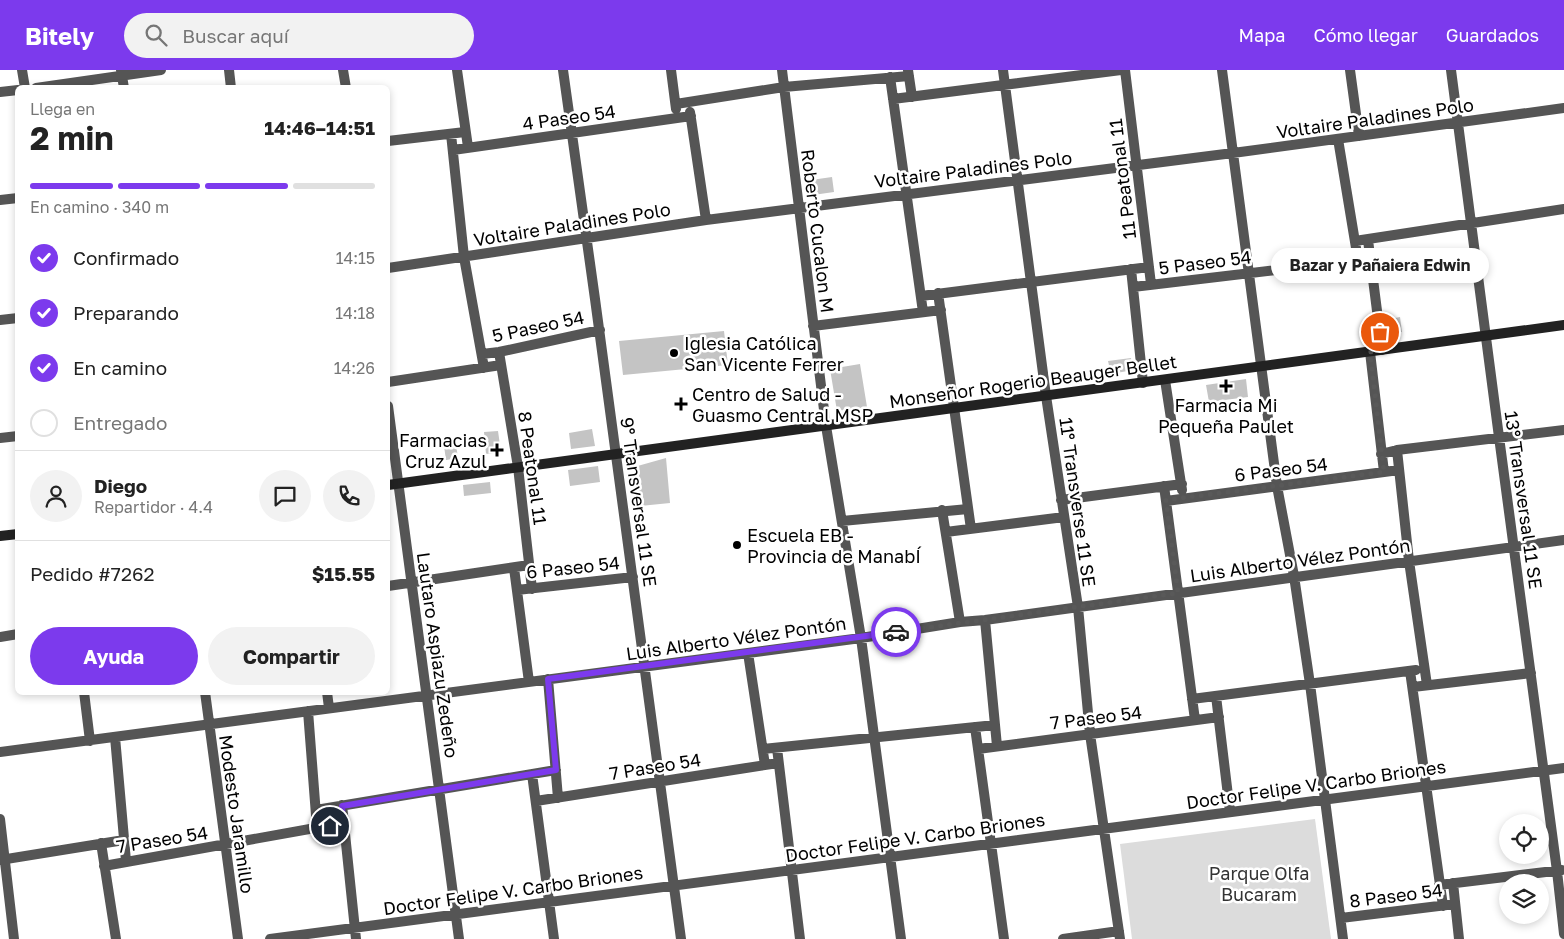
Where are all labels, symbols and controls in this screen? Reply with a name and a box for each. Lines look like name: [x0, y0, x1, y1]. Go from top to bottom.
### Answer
search box: [124, 13, 474, 58]
text: Bitely: [25, 21, 94, 50]
icon: search: [142, 21, 170, 49]
text: Buscar aquí: [182, 24, 289, 47]
text: Mapa: [1239, 24, 1285, 46]
text: Cómo llegar: [1313, 24, 1418, 46]
text: Guardados: [1446, 24, 1539, 46]
street label: Voltaire Paladines Polo: [1275, 93, 1475, 143]
text: Llega en: [30, 99, 95, 119]
street label: 4 Paseo 54: [521, 100, 617, 134]
text: 14:46–14:51: [264, 116, 375, 139]
street label: 11 Peatonal 11: [1104, 117, 1140, 240]
text: 2 min: [30, 119, 114, 157]
street label: Voltaire Paladines Polo: [873, 146, 1073, 192]
street label: Roberto Cucalon M: [797, 148, 839, 314]
text: En camino · 340 m: [30, 197, 169, 217]
street label: Voltaire Paladines Polo: [472, 198, 672, 250]
icon: check: [30, 244, 58, 272]
street label: 5 Paseo 54: [1157, 245, 1253, 279]
text: Confirmado: [73, 246, 179, 269]
callout: Bazar y Pañaiera Edwin: [1271, 247, 1489, 282]
text: 14:15: [336, 248, 375, 268]
text: Bazar y Pañaiera Edwin: [1290, 255, 1470, 275]
icon: check: [30, 299, 58, 327]
text: Preparando: [73, 301, 179, 324]
text: 14:18: [335, 303, 375, 323]
street label: 5 Paseo 54: [490, 306, 586, 346]
pin: [1359, 311, 1401, 353]
icon: bag: [1366, 318, 1394, 346]
place label: Iglesia Católica San Vicente Ferrer: [684, 332, 844, 375]
marker: Iglesia Católica San Vicente Ferrer: [668, 347, 680, 359]
street label: Monseñor Rogerio Beauger Bellet: [888, 350, 1178, 412]
icon: check: [30, 354, 58, 382]
text: En camino: [73, 356, 167, 379]
text: 14:26: [334, 358, 375, 378]
marker: Farmacia Mi Pequeña Paulet: [1220, 380, 1232, 392]
place label: Centro de Salud - Guasmo Central MSP: [692, 383, 873, 426]
place label: Farmacia Mi Pequeña Paulet: [1158, 394, 1294, 437]
marker: Centro de Salud - Guasmo Central MSP: [674, 397, 688, 411]
street label: 8 Peatonal 11: [514, 410, 552, 526]
street label: 13° Transversal 11 SE: [1501, 410, 1547, 590]
text: Entregado: [73, 411, 167, 434]
street label: 9° Transversal 11 SE: [616, 416, 662, 588]
street label: 11° Transverse 11 SE: [1055, 416, 1101, 588]
place label: Farmacias Cruz Azul: [399, 429, 487, 472]
marker: Farmacias Cruz Azul: [491, 444, 503, 456]
street label: 6 Paseo 54: [1233, 452, 1329, 486]
button: person: [30, 470, 82, 522]
button: chat: [259, 470, 311, 522]
button: phone: [323, 470, 375, 522]
text: Diego: [94, 474, 147, 497]
text: Repartidor · 4.4: [94, 497, 213, 517]
place label: Escuela EB - Provincia de ManabÍ: [747, 524, 922, 567]
street label: Luis Alberto Vélez Pontón: [1189, 534, 1411, 586]
marker: Escuela EB - Provincia de ManabÍ: [731, 539, 743, 551]
street label: Lautaro Aspiazu Zedeño: [413, 551, 463, 759]
street label: 6 Paseo 54: [525, 551, 621, 583]
text: Pedido #7262: [30, 562, 154, 585]
text: $15.55: [312, 562, 375, 585]
courier: [871, 607, 921, 657]
street label: Luis Alberto Vélez Pontón: [625, 612, 847, 664]
icon: car: [882, 618, 910, 646]
button: Ayuda: [30, 627, 198, 685]
button: Compartir: [208, 627, 375, 685]
street label: 7 Paseo 54: [1049, 700, 1143, 734]
street label: Modesto Jaramillo: [215, 733, 259, 895]
street label: 7 Paseo 54: [608, 748, 702, 784]
street label: Doctor Felipe V. Carbo Briones: [1185, 755, 1447, 813]
pin: [309, 805, 351, 847]
street label: Doctor Felipe V. Carbo Briones: [784, 808, 1046, 866]
icon: home: [316, 812, 344, 840]
map controls: [1499, 814, 1549, 924]
button: locate: [1499, 814, 1549, 864]
street label: 7 Paseo 54: [115, 821, 209, 857]
street label: Doctor Felipe V. Carbo Briones: [382, 861, 644, 919]
park label: Parque Olfa Bucaram: [1209, 862, 1309, 905]
button: layers: [1499, 874, 1549, 924]
street label: 8 Paseo 54: [1348, 878, 1444, 912]

